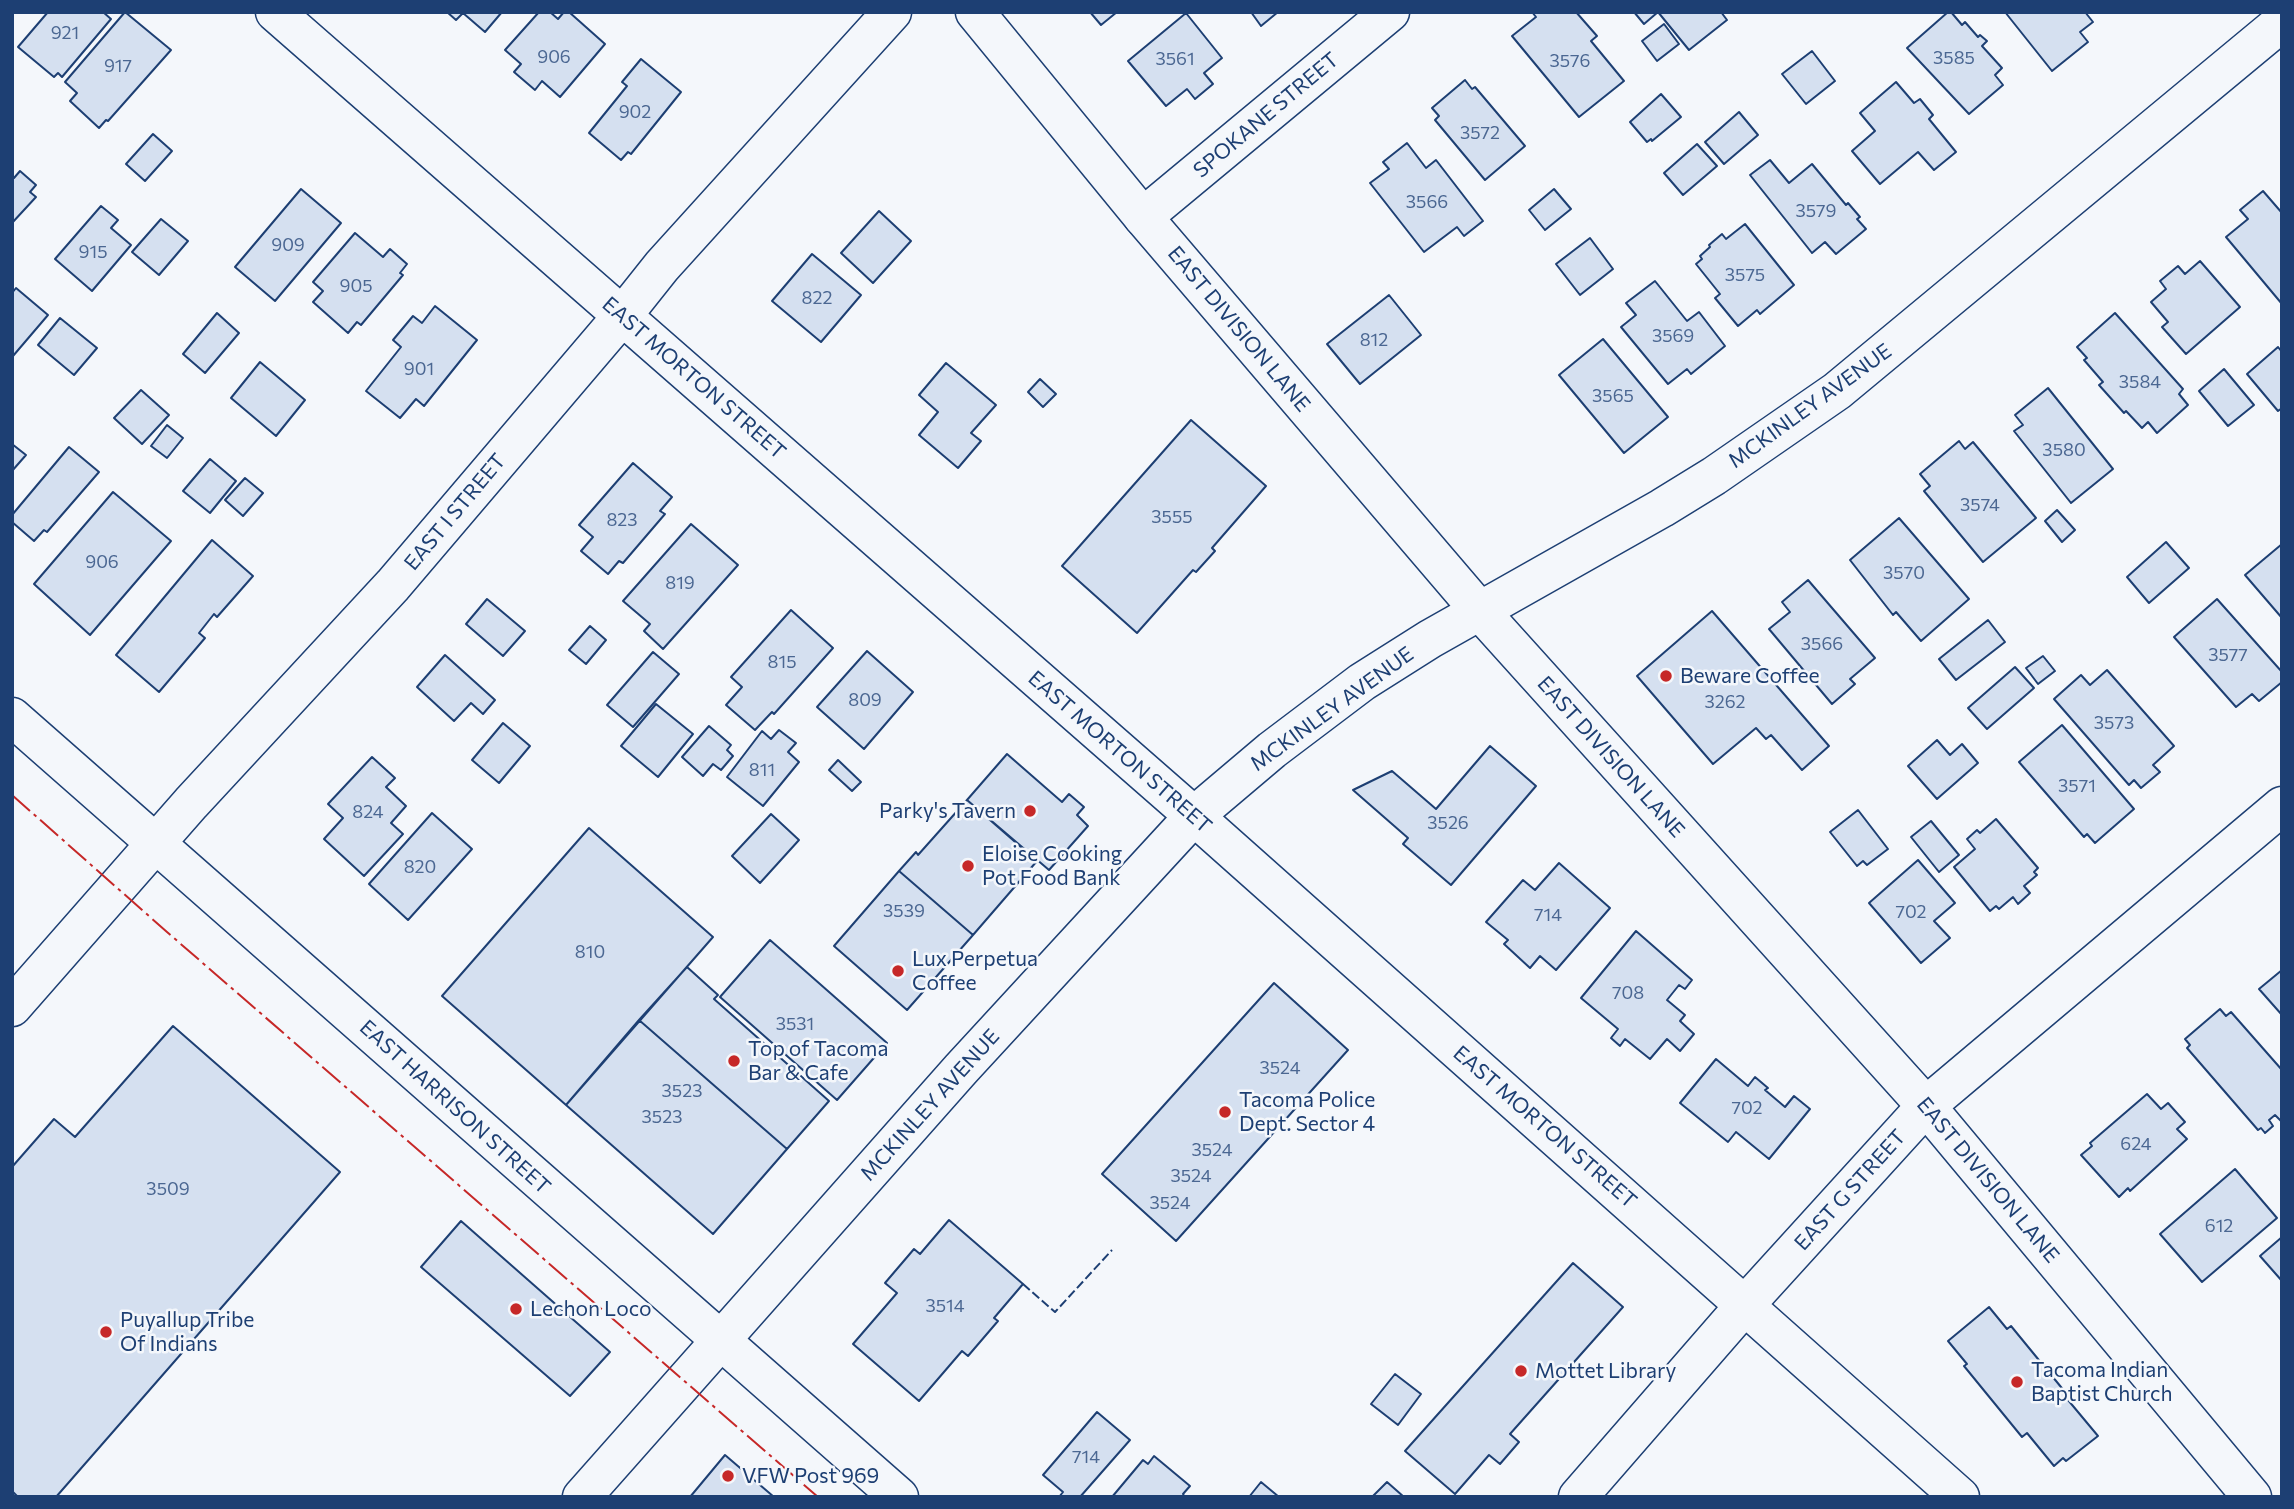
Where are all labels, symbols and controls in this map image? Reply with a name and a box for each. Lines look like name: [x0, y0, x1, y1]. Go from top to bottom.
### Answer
house number: 921: [51, 22, 79, 44]
house number: 906: [537, 46, 571, 68]
street label: SPOKANE STREET: [1188, 47, 1344, 183]
house number: 3585: [1933, 47, 1975, 69]
house number: 3561: [1155, 48, 1195, 70]
house number: 3576: [1550, 50, 1590, 72]
house number: 917: [104, 55, 132, 77]
house number: 902: [619, 101, 651, 123]
house number: 3572: [1460, 122, 1500, 144]
house number: 3566: [1406, 191, 1448, 213]
house number: 3579: [1796, 200, 1836, 222]
house number: 909: [271, 234, 305, 256]
house number: 915: [79, 241, 107, 263]
street label: EAST DIVISION LANE: [1162, 241, 1316, 417]
house number: 3575: [1725, 264, 1765, 286]
house number: 905: [339, 275, 373, 297]
house number: 822: [802, 287, 832, 309]
street label: EAST MORTON STREET: [597, 291, 791, 465]
house number: 3569: [1652, 325, 1694, 347]
house number: 812: [1360, 329, 1388, 351]
street label: MCKINLEY AVENUE: [1723, 338, 1897, 474]
house number: 901: [404, 358, 434, 380]
house number: 3584: [2119, 371, 2161, 393]
house number: 3565: [1592, 385, 1634, 407]
house number: 3580: [2042, 439, 2086, 461]
street label: EAST I STREET: [399, 449, 511, 575]
house number: 3574: [1960, 494, 2000, 516]
house number: 3555: [1151, 506, 1193, 528]
house number: 823: [606, 509, 638, 531]
house number: 906: [85, 551, 119, 573]
house number: 3570: [1883, 562, 1925, 584]
house number: 819: [665, 572, 695, 594]
house number: 3566: [1801, 633, 1843, 655]
street label: MCKINLEY AVENUE: [1245, 641, 1419, 777]
house number: 3577: [2208, 644, 2248, 666]
house number: 815: [768, 651, 796, 673]
place label: Beware Coffee: [1680, 663, 1820, 689]
street label: EAST MORTON STREET: [1023, 665, 1217, 839]
marker: Beware Coffee: [1658, 668, 1674, 684]
street label: EAST DIVISION LANE: [1532, 671, 1690, 843]
house number: 809: [848, 689, 882, 711]
house number: 3262: [1704, 691, 1746, 713]
house number: 3573: [2094, 712, 2134, 734]
house number: 811: [749, 759, 775, 781]
house number: 3571: [2058, 775, 2096, 797]
place label: Parky's Tavern: [879, 798, 1016, 824]
house number: 824: [352, 801, 384, 823]
marker: Parky's Tavern: [1022, 803, 1038, 819]
house number: 3526: [1427, 812, 1469, 834]
place label: Eloise Cooking Pot Food Bank: [982, 841, 1122, 891]
house number: 820: [404, 856, 436, 878]
marker: Eloise Cooking Pot Food Bank: [960, 858, 976, 874]
house number: 3539: [883, 900, 925, 922]
house number: 702: [1895, 901, 1927, 923]
house number: 714: [1534, 904, 1562, 926]
house number: 810: [575, 941, 605, 963]
place label: Lux Perpetua Coffee: [912, 946, 1038, 996]
marker: Lux Perpetua Coffee: [890, 963, 906, 979]
house number: 708: [1612, 982, 1644, 1004]
house number: 3531: [776, 1013, 814, 1035]
street label: EAST HARRISON STREET: [354, 1015, 556, 1199]
street label: MCKINLEY AVENUE: [855, 1024, 1005, 1186]
place label: Top of Tacoma Bar & Cafe: [748, 1036, 888, 1086]
street label: EAST MORTON STREET: [1448, 1040, 1642, 1214]
marker: Top of Tacoma Bar & Cafe: [726, 1053, 742, 1069]
house number: 3524: [1259, 1057, 1301, 1079]
house number: 3523: [662, 1080, 702, 1102]
place label: Tacoma Police Dept. Sector 4: [1239, 1087, 1375, 1137]
street label: EAST DIVISION LANE: [1911, 1092, 2065, 1268]
house number: 702: [1731, 1097, 1763, 1119]
marker: Tacoma Police Dept. Sector 4: [1217, 1104, 1233, 1120]
house number: 3523: [642, 1106, 682, 1128]
street label: EAST G STREET: [1789, 1124, 1911, 1256]
house number: 624: [2120, 1133, 2152, 1155]
house number: 3524: [1191, 1139, 1233, 1161]
house number: 3524: [1170, 1165, 1212, 1187]
house number: 3509: [146, 1178, 190, 1200]
house number: 3524: [1149, 1192, 1191, 1214]
house number: 612: [2205, 1215, 2233, 1237]
house number: 3514: [925, 1295, 965, 1317]
place label: Lechon Loco: [530, 1296, 652, 1322]
marker: Lechon Loco: [508, 1301, 524, 1317]
place label: Puyallup Tribe Of Indians: [120, 1307, 254, 1357]
marker: Puyallup Tribe Of Indians: [98, 1324, 114, 1340]
place label: Tacoma Indian Baptist Church: [2031, 1357, 2173, 1407]
place label: Mottet Library: [1535, 1358, 1676, 1384]
marker: Mottet Library: [1513, 1363, 1529, 1379]
marker: Tacoma Indian Baptist Church: [2009, 1374, 2025, 1390]
house number: 714: [1072, 1446, 1100, 1468]
place label: VFW Post 969: [742, 1463, 879, 1489]
marker: VFW Post 969: [720, 1468, 736, 1484]

